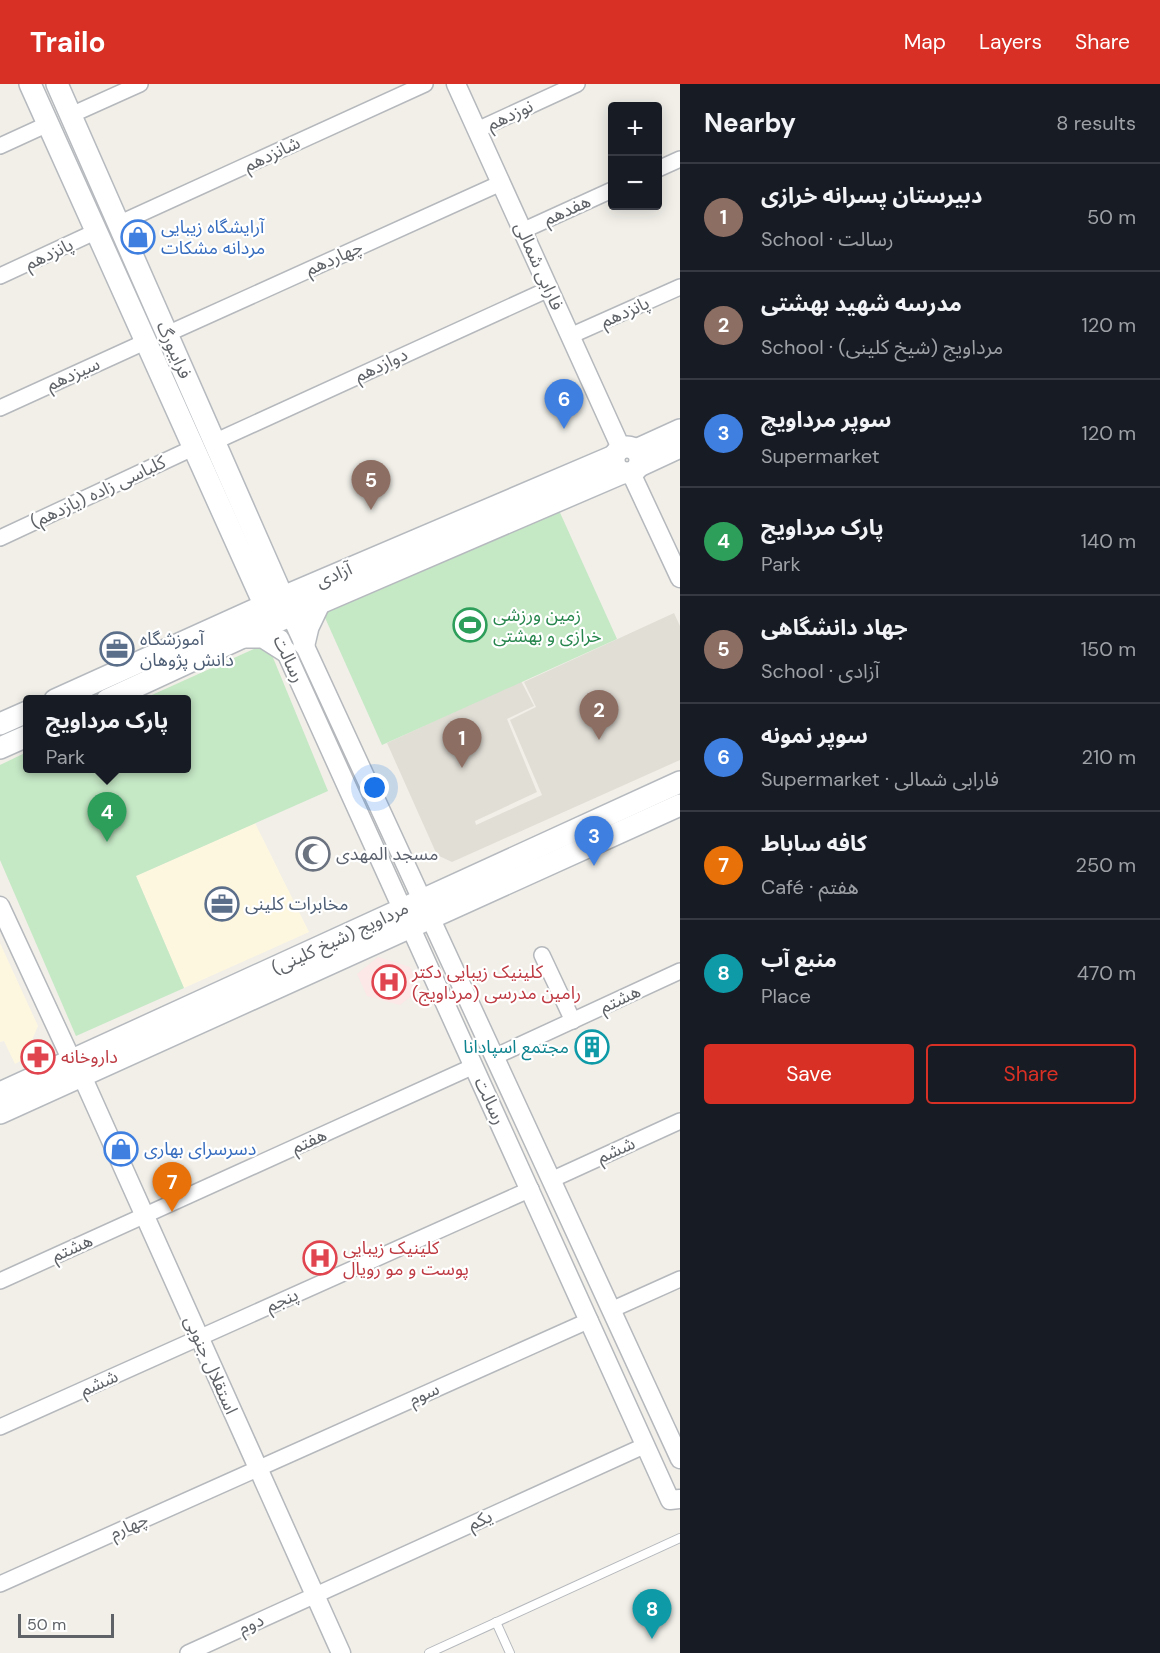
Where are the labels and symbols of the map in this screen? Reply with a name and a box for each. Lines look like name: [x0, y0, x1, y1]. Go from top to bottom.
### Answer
street label: نوزدهم: [483, 94, 537, 137]
street label: شانزدهم: [240, 130, 305, 178]
street label: هفدهم: [540, 189, 595, 232]
place label: آرایشگاه زیبایی مردانه مشکات: [161, 215, 265, 260]
street label: فارابی شمالی: [509, 218, 569, 314]
shop icon: آرایشگاه زیبایی مردانه مشکات: [120, 219, 156, 255]
street label: پانزدهم: [21, 232, 78, 277]
street label: چهاردهم: [302, 235, 367, 282]
street label: پانزدهم: [597, 291, 654, 334]
street label: فرایبورگ: [151, 317, 197, 383]
street label: دوازدهم: [351, 342, 412, 389]
street label: سیزدهم: [42, 352, 104, 397]
pin: 6: [544, 380, 584, 429]
street label: کلباسی زاده (یازدهم): [26, 450, 170, 535]
pin: 5: [352, 460, 391, 510]
street label: آزادی: [312, 556, 356, 593]
place label: زمین ورزشی خرازی و بهشتی: [493, 603, 602, 648]
sports icon: زمین ورزشی خرازی و بهشتی: [452, 607, 488, 643]
place label: آموزشگاه دانش پژوهان: [140, 627, 234, 672]
office icon: آموزشگاه دانش پژوهان: [99, 631, 135, 667]
street label: رسالت: [268, 631, 310, 687]
pin: 2: [580, 690, 618, 740]
pin: 1: [442, 718, 482, 768]
your location: [360, 773, 389, 802]
pin: 4: [88, 792, 126, 842]
pin: 3: [574, 816, 614, 866]
mosque icon: مسجد المهدی: [295, 836, 331, 872]
place label: مسجد المهدی: [336, 842, 438, 866]
office icon: مخابرات کلینی: [204, 886, 240, 922]
place label: مخابرات کلینی: [245, 892, 349, 916]
street label: مرداویج (شیخ کلینی): [268, 896, 413, 981]
place label: کلینیک زیبایی دکتر رامین مدرسی (مرداویج): [411, 960, 581, 1006]
hospital icon: کلینیک زیبایی دکتر رامین مدرسی (مرداویج): [371, 964, 407, 1000]
street label: هشتم: [596, 979, 645, 1020]
building icon: مجتمع اسپادانا: [574, 1029, 610, 1065]
place label: مجتمع اسپادانا: [463, 1035, 569, 1061]
pharmacy icon: داروخانه: [20, 1039, 56, 1075]
place label: داروخانه: [61, 1045, 118, 1069]
street label: رسالت: [469, 1073, 511, 1129]
street label: هفتم: [288, 1123, 331, 1160]
shop icon: دسرسرای بهاری: [103, 1131, 139, 1167]
street label: ششم: [593, 1131, 639, 1170]
place label: دسرسرای بهاری: [144, 1137, 256, 1161]
pin: 7: [152, 1162, 192, 1212]
street label: هشتم: [48, 1228, 97, 1269]
place label: کلینیک زیبایی پوست و مو رویال: [343, 1236, 469, 1281]
hospital icon: کلینیک زیبایی پوست و مو رویال: [302, 1240, 338, 1276]
street label: پنجم: [262, 1282, 302, 1319]
street label: استقلال جنوبی: [179, 1312, 243, 1418]
street label: ششم: [76, 1364, 122, 1403]
street label: سوم: [405, 1377, 444, 1413]
street label: یکم: [464, 1504, 497, 1537]
street label: چهارم: [106, 1507, 153, 1547]
pin: 8: [632, 1590, 672, 1639]
street label: دوم: [235, 1608, 268, 1642]
scale bar: [18, 1611, 114, 1638]

